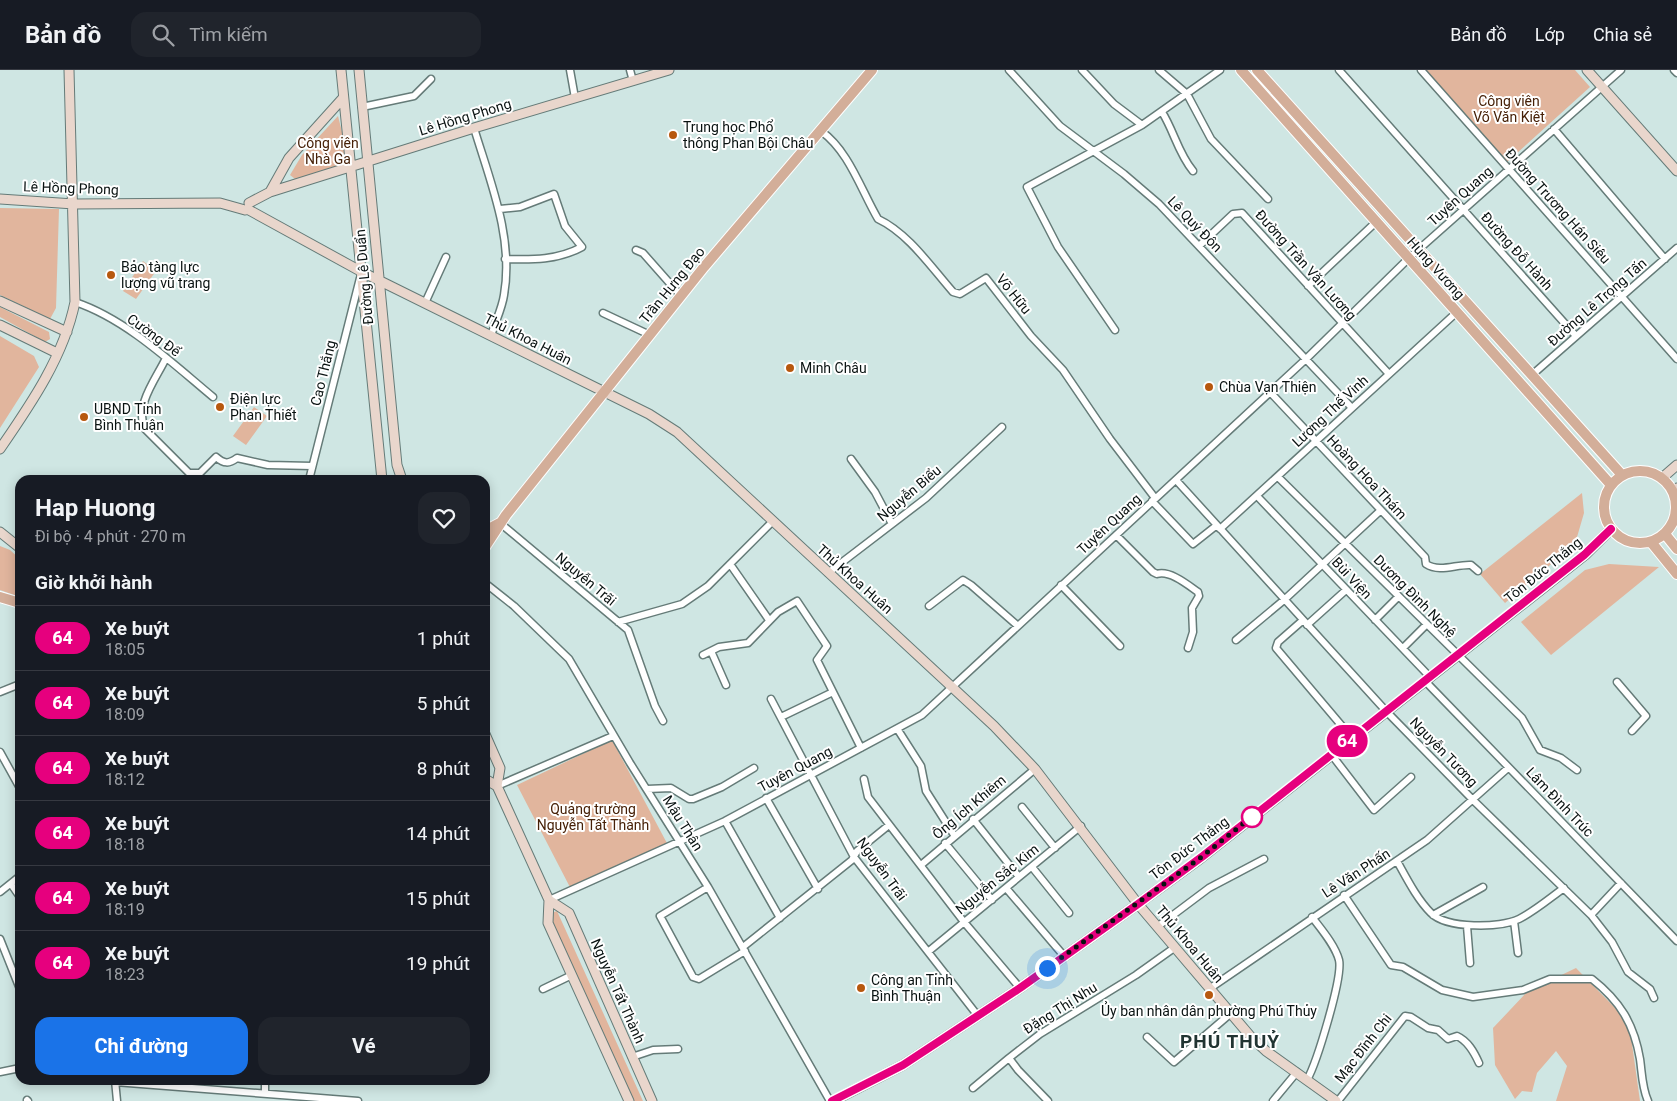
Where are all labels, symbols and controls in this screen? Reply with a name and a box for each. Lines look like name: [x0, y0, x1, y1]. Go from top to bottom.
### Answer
search box: [131, 12, 481, 57]
text: Bản đồ: [25, 21, 101, 49]
icon: search: [149, 21, 177, 49]
text: Tìm kiếm: [189, 23, 268, 46]
text: Bản đồ: [1450, 24, 1507, 45]
text: Lớp: [1535, 24, 1565, 45]
text: Chia sẻ: [1593, 24, 1652, 45]
park label: Công viên Võ Văn Kiệt: [1473, 93, 1545, 125]
street label: Lê Hồng Phong: [417, 95, 513, 139]
place label: Trung học Phổ thông Phan Bội Châu: [683, 119, 813, 151]
marker: Trung học Phổ thông Phan Bội Châu: [667, 129, 679, 141]
park label: Công viên Nhà Ga: [297, 135, 359, 167]
street label: Đường Trương Hán Siêu: [1502, 145, 1614, 267]
street label: Tuyên Quang: [1424, 163, 1496, 229]
street label: Lê Hồng Phong: [23, 178, 119, 198]
street label: Lê Quý Đôn: [1165, 193, 1225, 255]
street label: Đường Trần Văn Lương: [1252, 207, 1360, 323]
street label: Đường Đỗ Hành: [1478, 209, 1556, 293]
street label: Đường Lê Duẩn: [352, 229, 376, 325]
street label: Hùng Vương: [1404, 234, 1468, 302]
street label: Trần Hưng Đạo: [636, 243, 708, 326]
street label: Đường Lê Trọng Tấn: [1544, 255, 1650, 349]
place label: Bảo tàng lực lượng vũ trang: [121, 259, 210, 291]
marker: Bảo tàng lực lượng vũ trang: [105, 269, 117, 281]
street label: Võ Hữu: [993, 271, 1035, 317]
street label: Cường Để: [124, 310, 184, 360]
street label: Thủ Khoa Huân: [482, 310, 574, 368]
street label: Cao Thắng: [307, 338, 339, 408]
place label: Minh Châu: [800, 360, 867, 376]
marker: Minh Châu: [784, 362, 796, 374]
street label: Lương Thế Vinh: [1289, 372, 1371, 450]
place label: Chùa Vạn Thiện: [1219, 379, 1316, 395]
marker: Chùa Vạn Thiện: [1203, 381, 1215, 393]
place label: Điện lực Phan Thiết: [230, 391, 297, 423]
place label: UBND Tỉnh Bình Thuận: [94, 401, 164, 433]
marker: Điện lực Phan Thiết: [214, 401, 226, 413]
marker: UBND Tỉnh Bình Thuận: [78, 411, 90, 423]
street label: Hoàng Hoa Thám: [1324, 432, 1410, 522]
street label: Nguyễn Biểu: [874, 462, 944, 524]
street label: Tuyên Quang: [1074, 490, 1144, 558]
button: heart: [418, 492, 470, 544]
text: Hap Huong: [35, 494, 155, 522]
text: Đi bộ · 4 phút · 270 m: [35, 527, 186, 546]
street label: Tôn Đức Thắng: [1501, 534, 1585, 606]
street label: Thủ Khoa Huân: [814, 541, 896, 617]
street label: Nguyễn Trãi: [553, 549, 619, 609]
street label: Dương Đình Nghệ: [1371, 552, 1459, 640]
street label: Bùi Viện: [1329, 554, 1375, 602]
text: Giờ khởi hành: [35, 571, 152, 594]
text: Xe buýt: [105, 617, 169, 640]
text: 64: [52, 627, 73, 648]
text: 1 phút: [417, 627, 470, 650]
text: 18:05: [105, 640, 145, 659]
text: Xe buýt: [105, 682, 169, 705]
text: 64: [52, 692, 73, 713]
text: 5 phút: [417, 692, 470, 715]
text: 18:09: [105, 705, 145, 724]
street label: Nguyễn Tương: [1407, 714, 1481, 790]
line badge: 64: [1324, 725, 1370, 757]
text: 64: [1337, 730, 1357, 751]
street label: Tuyên Quang: [755, 743, 835, 795]
text: Xe buýt: [105, 747, 169, 770]
text: 64: [52, 757, 73, 778]
text: 8 phút: [417, 757, 470, 780]
street label: Lâm Đình Trúc: [1523, 764, 1597, 840]
text: 18:12: [105, 770, 145, 789]
street label: Ông Ích Khiêm: [929, 771, 1009, 842]
street label: Mậu Thân: [660, 792, 706, 854]
park label: Quảng trường Nguyễn Tất Thành: [537, 801, 649, 833]
unlabelled marker: [1241, 806, 1263, 828]
text: Xe buýt: [105, 812, 169, 835]
street label: Tôn Đức Thắng: [1146, 813, 1232, 883]
text: 64: [52, 822, 73, 843]
text: 14 phút: [406, 822, 470, 845]
street label: Nguyễn Trãi: [854, 834, 910, 904]
text: 18:18: [105, 835, 145, 854]
street label: Nguyễn Sắc Kim: [952, 841, 1042, 917]
street label: Lê Văn Phấn: [1319, 845, 1393, 901]
text: Xe buýt: [105, 877, 169, 900]
text: 64: [52, 887, 73, 908]
text: 15 phút: [406, 887, 470, 910]
text: 18:19: [105, 900, 145, 919]
street label: Thủ Khoa Huân: [1153, 902, 1227, 986]
street label: Nguyễn Tất Thành: [588, 936, 648, 1046]
text: Xe buýt: [105, 942, 169, 965]
text: 64: [52, 952, 73, 973]
text: 19 phút: [406, 952, 470, 975]
your location: [1035, 956, 1060, 981]
text: 18:23: [105, 965, 145, 984]
place label: Công an Tỉnh Bình Thuận: [871, 972, 953, 1004]
street label: Đặng Thị Nhu: [1020, 979, 1100, 1037]
marker: Công an Tỉnh Bình Thuận: [855, 982, 867, 994]
marker: Ủy ban nhân dân phường Phú Thủy: [1203, 989, 1215, 1001]
place label: Ủy ban nhân dân phường Phú Thủy: [1101, 1001, 1317, 1019]
street label: Mạc Đĩnh Chi: [1331, 1011, 1395, 1085]
button: Chỉ đường: [35, 1017, 248, 1075]
button: Vé: [258, 1017, 470, 1075]
district label: PHÚ THUỶ: [1180, 1030, 1280, 1053]

